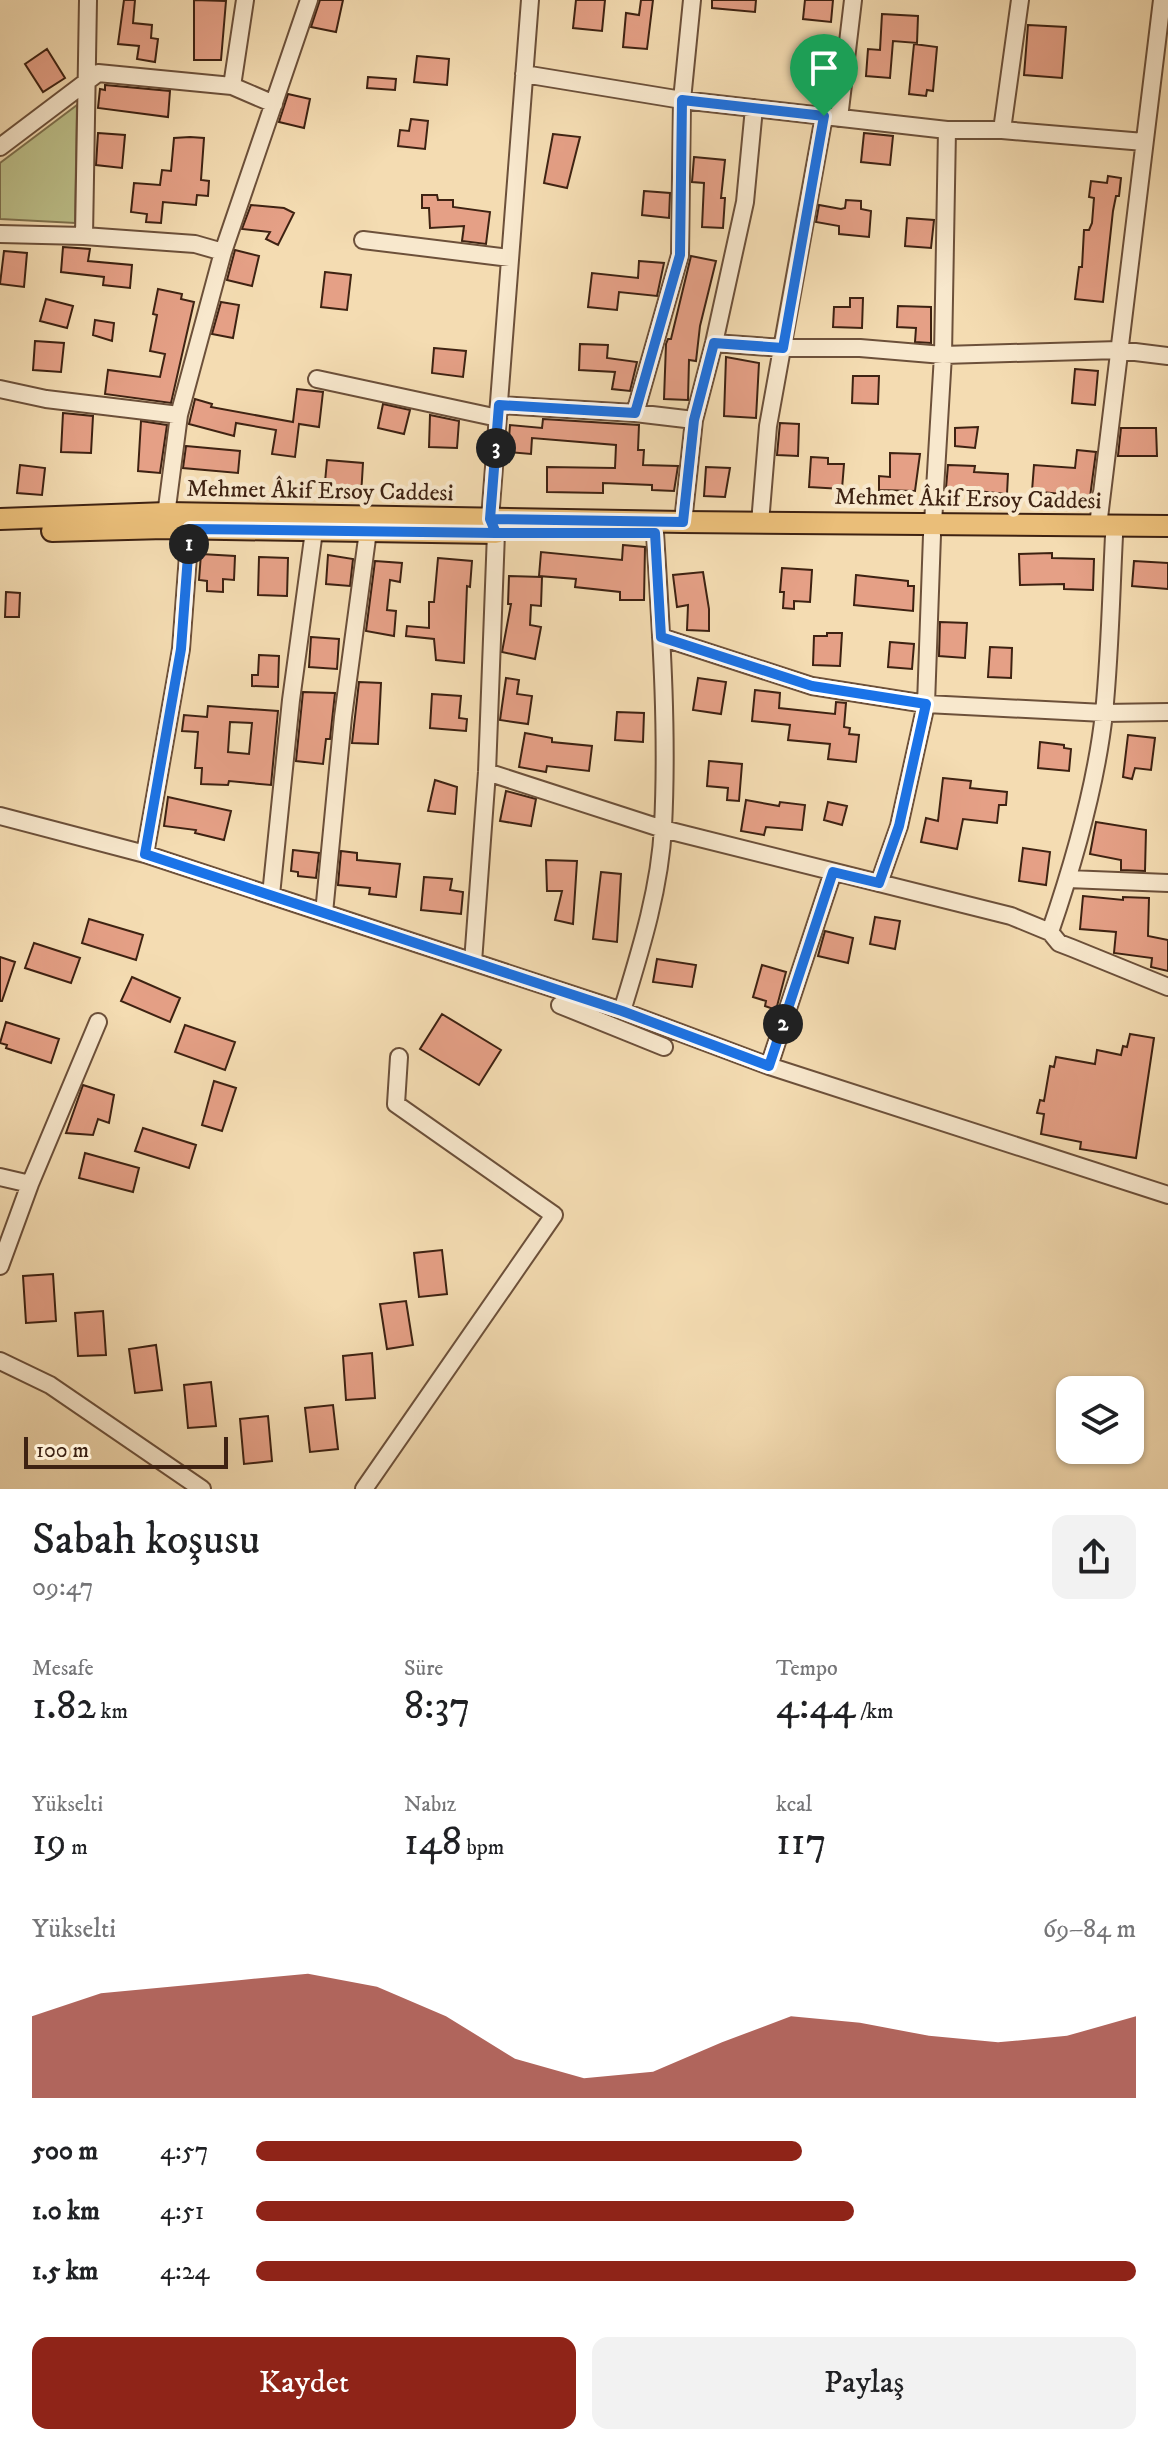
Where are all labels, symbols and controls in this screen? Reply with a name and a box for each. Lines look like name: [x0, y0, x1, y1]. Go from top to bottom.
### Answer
pin: [790, 34, 858, 116]
icon: arrive: [802, 46, 846, 90]
pin: 3: [476, 428, 516, 468]
text: 3: [492, 434, 500, 461]
street label: Mehmet Âkif Ersoy Caddesi: [186, 473, 454, 508]
street label: Mehmet Âkif Ersoy Caddesi: [834, 481, 1102, 516]
pin: 1: [169, 524, 209, 564]
text: 1: [185, 530, 193, 557]
pin: 2: [763, 1004, 803, 1044]
text: 2: [778, 1010, 788, 1037]
map controls: [1056, 1376, 1144, 1464]
button: layers: [1056, 1376, 1144, 1464]
scale bar: [24, 1433, 228, 1469]
text: 100 m: [36, 1437, 89, 1464]
text: Sabah koşusu: [32, 1513, 260, 1568]
button: share: [1052, 1515, 1136, 1599]
text: 09:47: [32, 1571, 94, 1604]
text: Mesafe: [32, 1655, 94, 1682]
text: Süre: [404, 1655, 443, 1682]
text: Tempo: [776, 1655, 838, 1682]
text: 1.82: [32, 1682, 96, 1732]
text: 8:37: [404, 1682, 470, 1732]
text: 4:44: [776, 1682, 856, 1732]
text: km: [96, 1698, 128, 1725]
text: /km: [856, 1698, 894, 1725]
text: Yükselti: [32, 1791, 103, 1818]
text: Nabız: [404, 1791, 456, 1818]
text: kcal: [776, 1791, 812, 1818]
text: 19: [32, 1818, 67, 1868]
text: 148: [404, 1818, 462, 1868]
text: 117: [776, 1818, 826, 1868]
text: m: [67, 1834, 88, 1861]
text: bpm: [462, 1834, 504, 1861]
text: Yükselti: [32, 1913, 116, 1946]
text: 69–84 m: [1043, 1913, 1136, 1946]
text: 500 m: [32, 2135, 98, 2168]
text: 4:57: [160, 2135, 208, 2168]
text: 1.0 km: [32, 2195, 100, 2228]
text: 4:51: [160, 2195, 204, 2228]
text: 1.5 km: [32, 2255, 98, 2288]
text: 4:24: [160, 2255, 210, 2288]
button: Kaydet: [32, 2337, 576, 2429]
button: Paylaş: [592, 2337, 1136, 2429]

